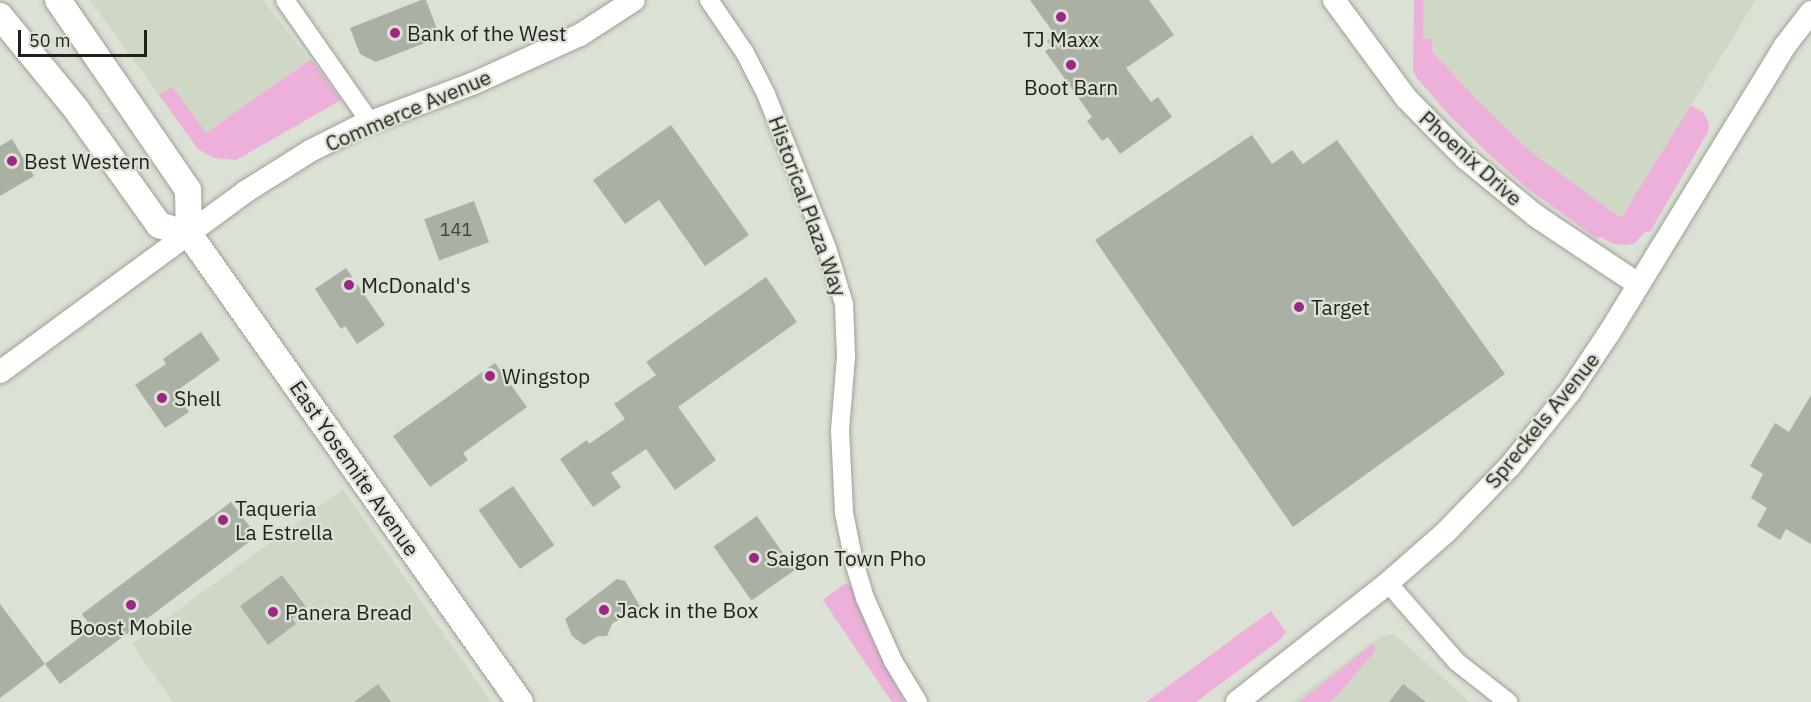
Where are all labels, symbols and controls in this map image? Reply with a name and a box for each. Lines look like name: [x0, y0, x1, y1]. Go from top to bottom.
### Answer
marker: TJ Maxx: [1054, 10, 1068, 24]
scale bar: [21, 18, 150, 56]
place label: Bank of the West: [407, 20, 566, 46]
marker: Bank of the West: [388, 26, 402, 40]
place label: TJ Maxx: [1023, 26, 1099, 52]
text: 50 m: [29, 29, 71, 52]
marker: Boot Barn: [1064, 58, 1078, 72]
street label: Commerce Avenue: [321, 64, 495, 156]
place label: Boot Barn: [1024, 74, 1118, 100]
street label: Phoenix Drive: [1414, 105, 1528, 211]
street label: Historical Plaza Way: [764, 112, 852, 300]
place label: Best Western: [24, 148, 150, 174]
marker: Best Western: [5, 154, 19, 168]
house number: 141: [440, 219, 472, 241]
place label: McDonald's: [361, 272, 471, 298]
marker: McDonald's: [342, 278, 356, 292]
place label: Target: [1311, 294, 1370, 320]
marker: Target: [1292, 300, 1306, 314]
street label: Spreckels Avenue: [1480, 347, 1604, 493]
place label: Wingstop: [502, 363, 590, 389]
marker: Wingstop: [483, 369, 497, 383]
street label: East Yosemite Avenue: [285, 375, 425, 561]
place label: Shell: [174, 385, 221, 411]
marker: Shell: [155, 391, 169, 405]
place label: Taqueria La Estrella: [235, 495, 333, 545]
marker: Taqueria La Estrella: [216, 513, 230, 527]
place label: Saigon Town Pho: [766, 545, 926, 571]
marker: Saigon Town Pho: [747, 551, 761, 565]
place label: Jack in the Box: [616, 597, 758, 623]
marker: Boost Mobile: [124, 598, 138, 612]
place label: Panera Bread: [285, 599, 412, 625]
marker: Jack in the Box: [597, 603, 611, 617]
marker: Panera Bread: [266, 605, 280, 619]
place label: Boost Mobile: [69, 614, 193, 640]

